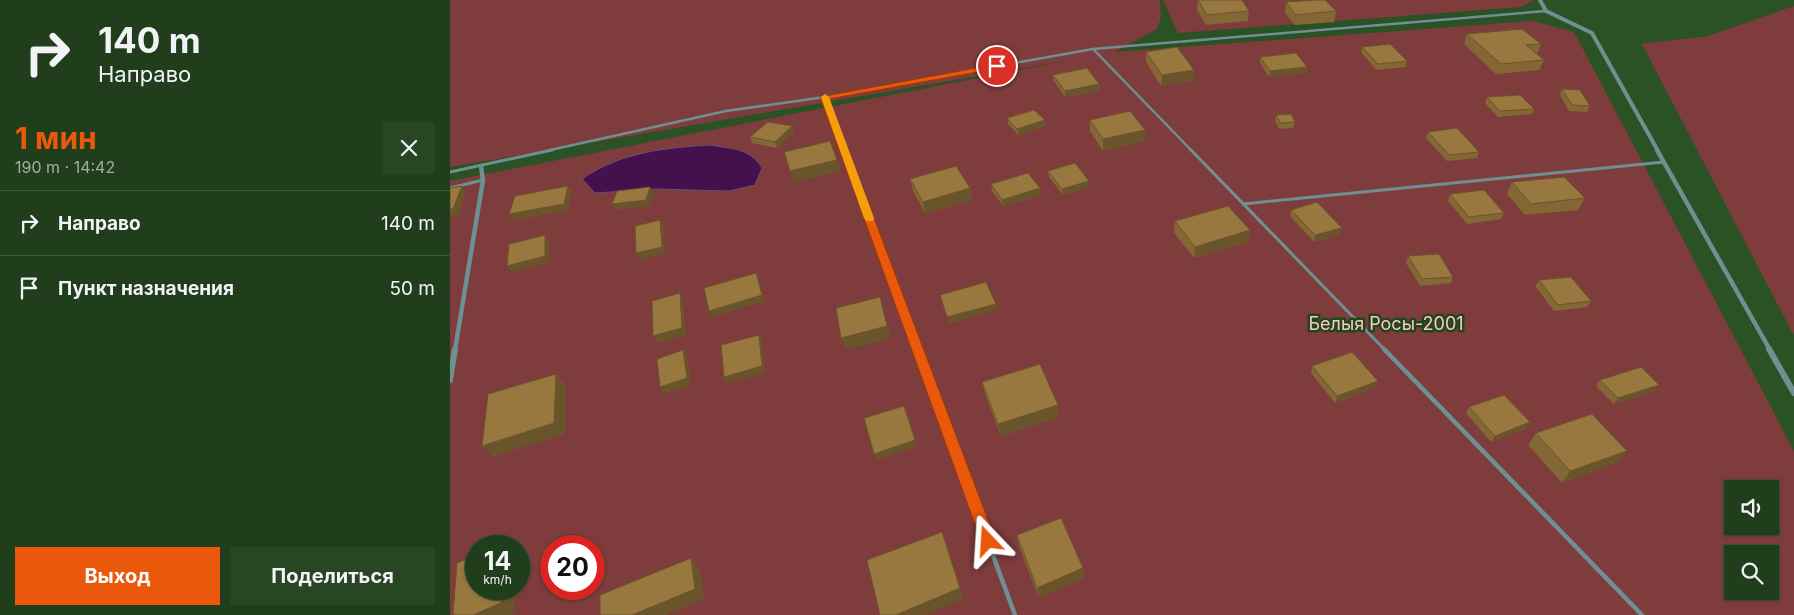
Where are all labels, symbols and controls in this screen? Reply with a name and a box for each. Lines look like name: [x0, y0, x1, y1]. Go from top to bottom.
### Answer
text: 140 m: [98, 19, 201, 61]
icon: right: [15, 20, 80, 85]
pin: [976, 45, 1018, 87]
icon: arrive: [983, 52, 1011, 80]
text: Направо: [98, 61, 191, 87]
text: 1 мин: [15, 120, 97, 156]
button: close: [383, 122, 435, 174]
text: 190 m · 14:42: [15, 157, 115, 177]
icon: right: [15, 209, 43, 237]
text: Направо: [58, 212, 141, 235]
text: 140 m: [381, 212, 435, 235]
icon: arrive: [15, 274, 43, 302]
text: Пункт назначения: [58, 277, 234, 300]
text: 50 m: [389, 277, 435, 300]
park label: Белыя Росы-2001: [1308, 313, 1464, 334]
map controls: [1724, 480, 1779, 600]
button: sound: [1724, 480, 1779, 535]
position arrow: [961, 514, 1013, 566]
speed limit sign: 20: [540, 535, 605, 600]
button: search: [1724, 545, 1779, 600]
text: 14: [484, 546, 511, 576]
button: Выход: [15, 547, 220, 605]
button: Поделиться: [230, 547, 435, 605]
text: km/h: [483, 572, 512, 587]

